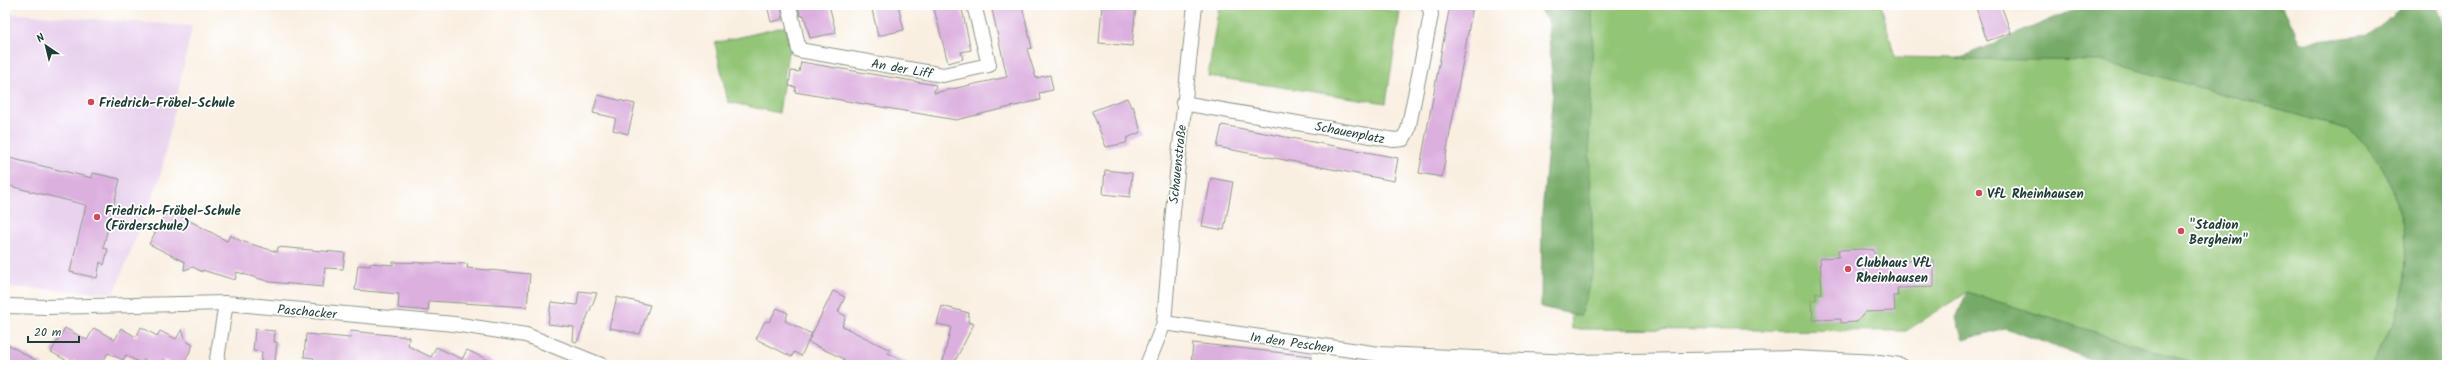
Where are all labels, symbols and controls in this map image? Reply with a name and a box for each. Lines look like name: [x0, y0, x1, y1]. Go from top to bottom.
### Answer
north arrow: [26, 26, 66, 66]
text: N: [33, 29, 49, 48]
street label: An der Liff: [869, 54, 935, 85]
place label: Friedrich-Fröbel-Schule: [99, 93, 235, 114]
marker: Friedrich-Fröbel-Schule: [86, 97, 96, 107]
street label: Schauenplatz: [1313, 116, 1387, 151]
street label: Schauenstraße: [1164, 124, 1193, 205]
place label: VfL Rheinhausen: [1987, 184, 2084, 205]
marker: VfL Rheinhausen: [1974, 188, 1984, 198]
place label: Friedrich-Fröbel-Schule (Förderschule): [105, 201, 241, 237]
marker: Friedrich-Fröbel-Schule (Förderschule): [92, 212, 102, 222]
place label: "Stadion Bergheim": [2189, 215, 2248, 251]
marker: "Stadion Bergheim": [2176, 226, 2186, 236]
place label: Clubhaus VfL Rheinhausen: [1856, 253, 1932, 289]
marker: Clubhaus VfL Rheinhausen: [1843, 264, 1853, 274]
street label: Paschacker: [276, 299, 338, 326]
scale bar: [28, 318, 79, 344]
text: 20 m: [34, 323, 62, 342]
street label: In den Peschen: [1248, 327, 1335, 360]

